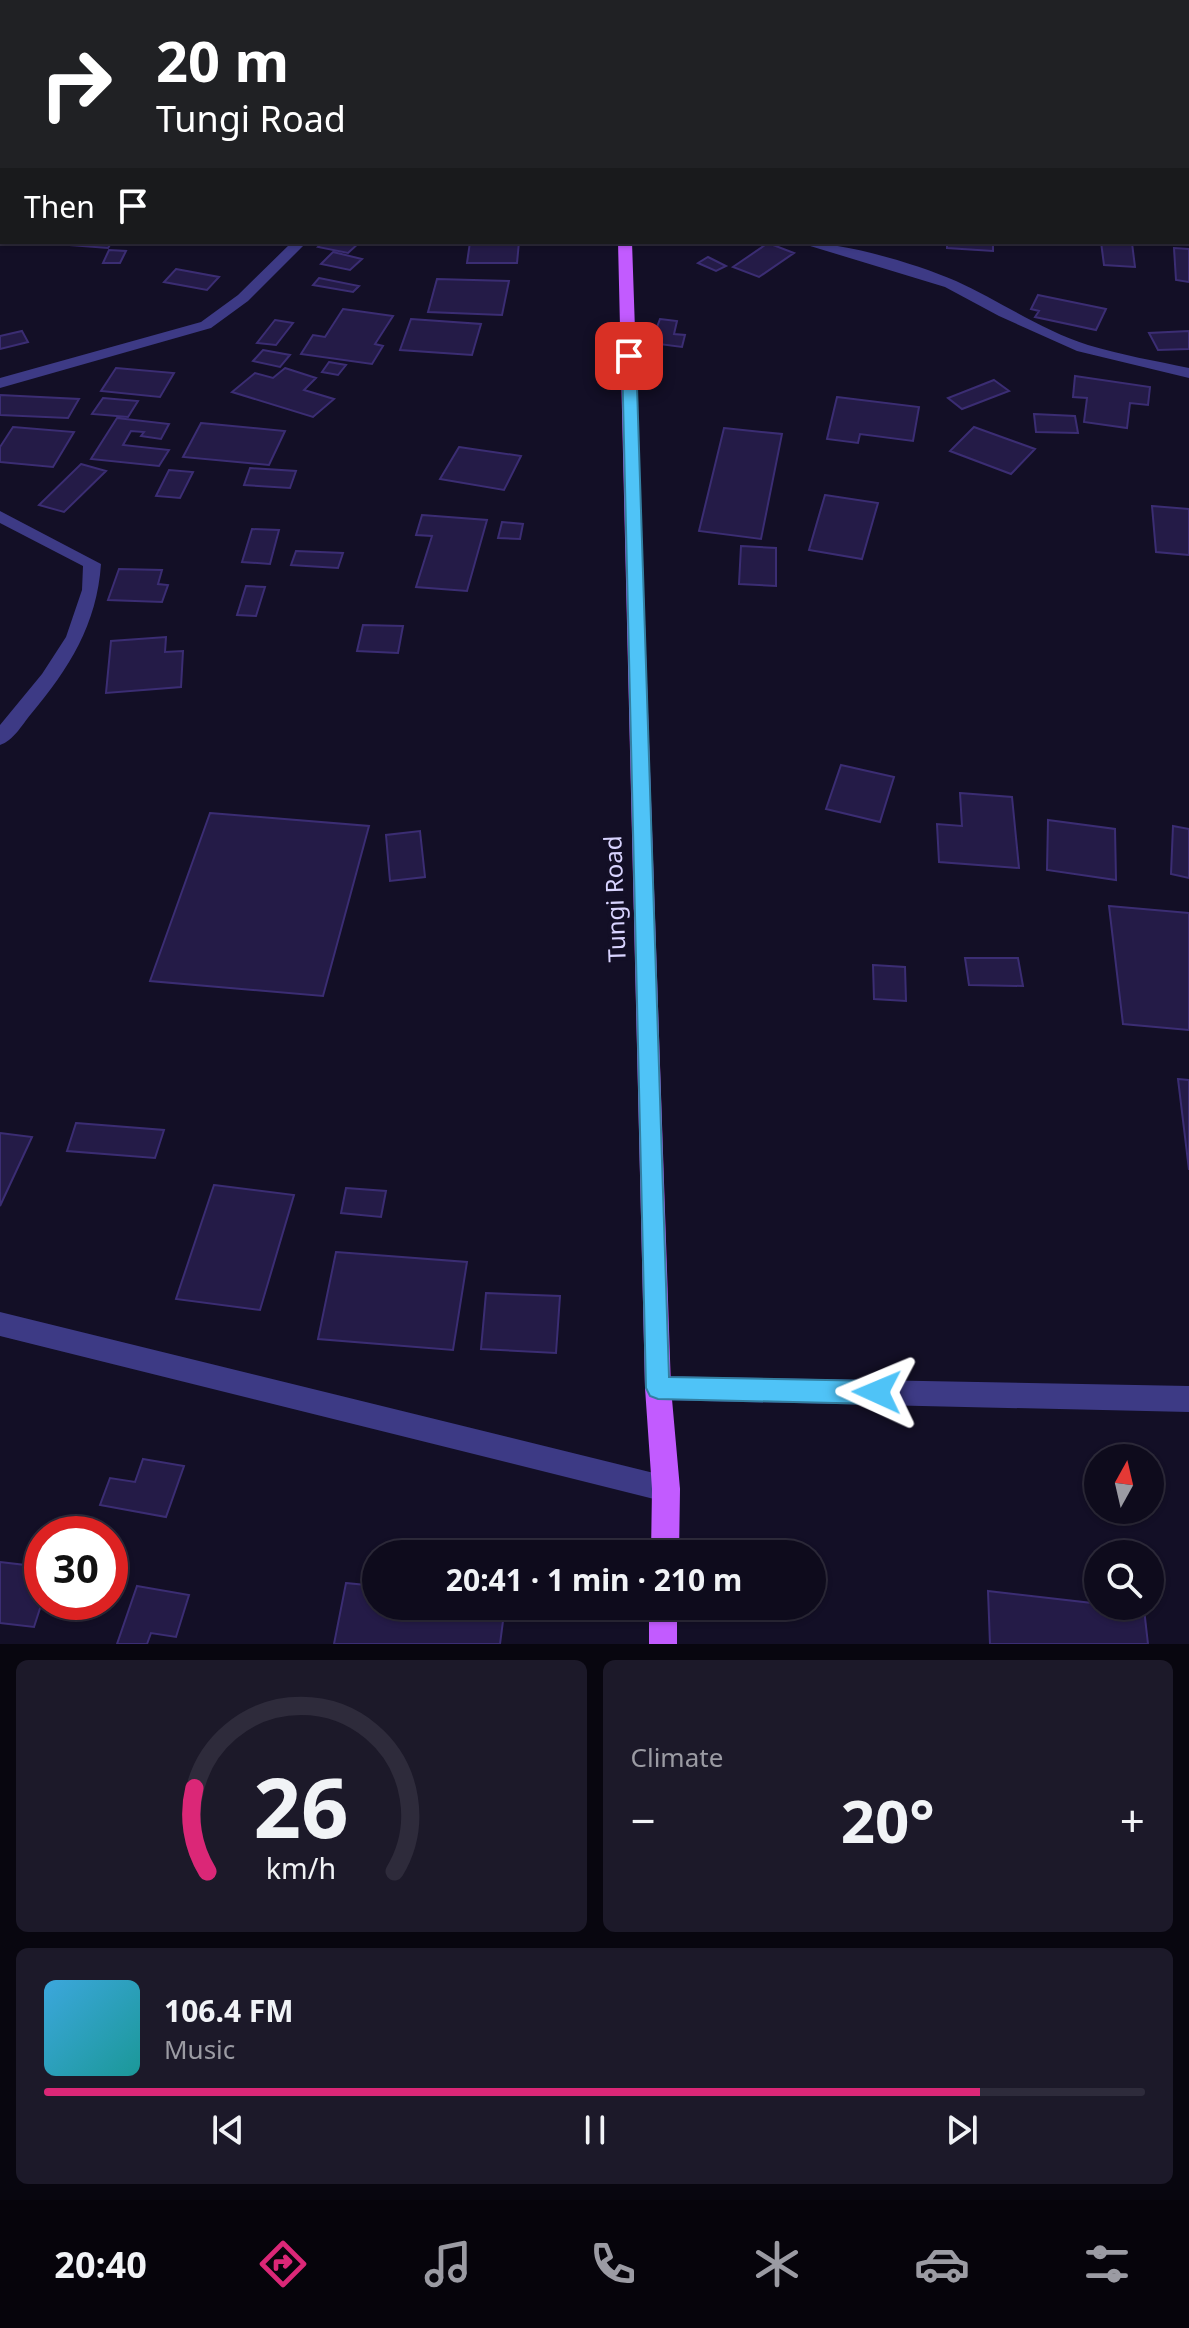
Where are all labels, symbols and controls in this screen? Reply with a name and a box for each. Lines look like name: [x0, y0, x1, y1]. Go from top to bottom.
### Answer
text: 20 m: [156, 22, 289, 98]
icon: right: [24, 32, 128, 136]
text: Tungi Road: [156, 94, 346, 143]
icon: arrive: [111, 184, 155, 228]
text: Then: [24, 186, 95, 227]
pin: [595, 322, 663, 390]
icon: arrive: [607, 334, 651, 378]
street label: Tungi Road: [595, 835, 633, 963]
position arrow: [835, 1350, 919, 1434]
north arrow: [1084, 1444, 1164, 1524]
map controls: [1084, 1444, 1164, 1620]
speed limit sign: 30: [24, 1516, 128, 1620]
button: search: [1084, 1540, 1164, 1620]
text: 20:41 · 1 min · 210 m: [446, 1559, 742, 1600]
text: Climate: [631, 1739, 723, 1775]
text: 26: [254, 1749, 349, 1862]
text: 20°: [841, 1779, 935, 1861]
text: −: [631, 1790, 656, 1850]
text: +: [1120, 1790, 1145, 1850]
text: km/h: [266, 1848, 336, 1887]
text: 106.4 FM: [164, 1990, 294, 2031]
text: Music: [164, 2031, 235, 2067]
icon: previous: [206, 2108, 250, 2152]
icon: pause: [573, 2108, 617, 2152]
icon: next: [940, 2108, 984, 2152]
icon: directions: [255, 2236, 311, 2292]
icon: music: [420, 2236, 476, 2292]
icon: phone: [585, 2236, 641, 2292]
icon: climate: [749, 2236, 805, 2292]
icon: car: [914, 2236, 970, 2292]
icon: filters: [1079, 2236, 1135, 2292]
text: 20:40: [54, 2240, 147, 2289]

